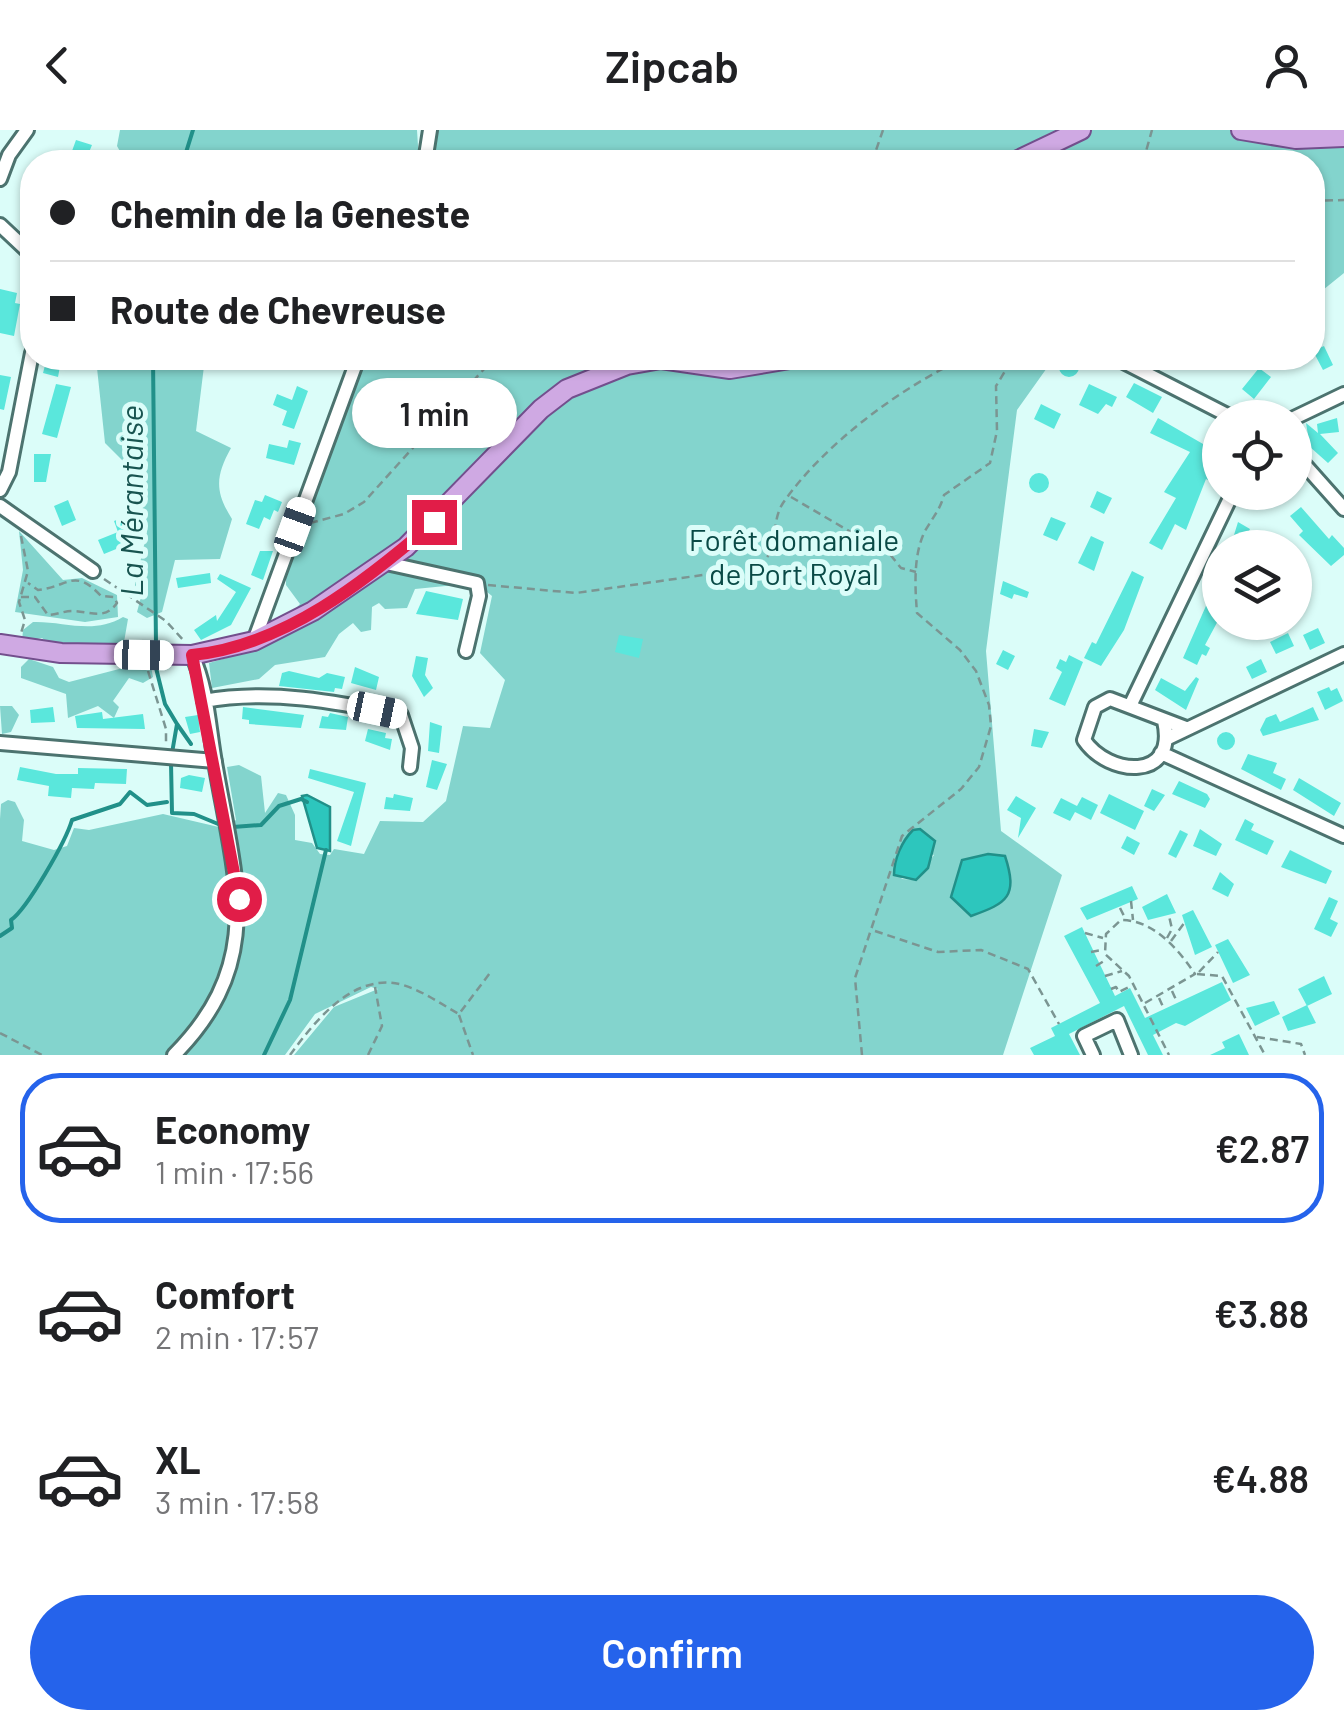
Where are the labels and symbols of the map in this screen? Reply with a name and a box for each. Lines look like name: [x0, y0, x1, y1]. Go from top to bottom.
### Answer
callout: 1 min: [352, 377, 516, 447]
water label: La Mérantaise: [111, 405, 149, 597]
car: [271, 494, 319, 560]
route end: [412, 500, 457, 545]
park label: Forêt domaniale de Port Royal: [689, 521, 899, 591]
car: [114, 639, 174, 671]
car: [345, 689, 409, 731]
route start: [217, 877, 262, 922]

